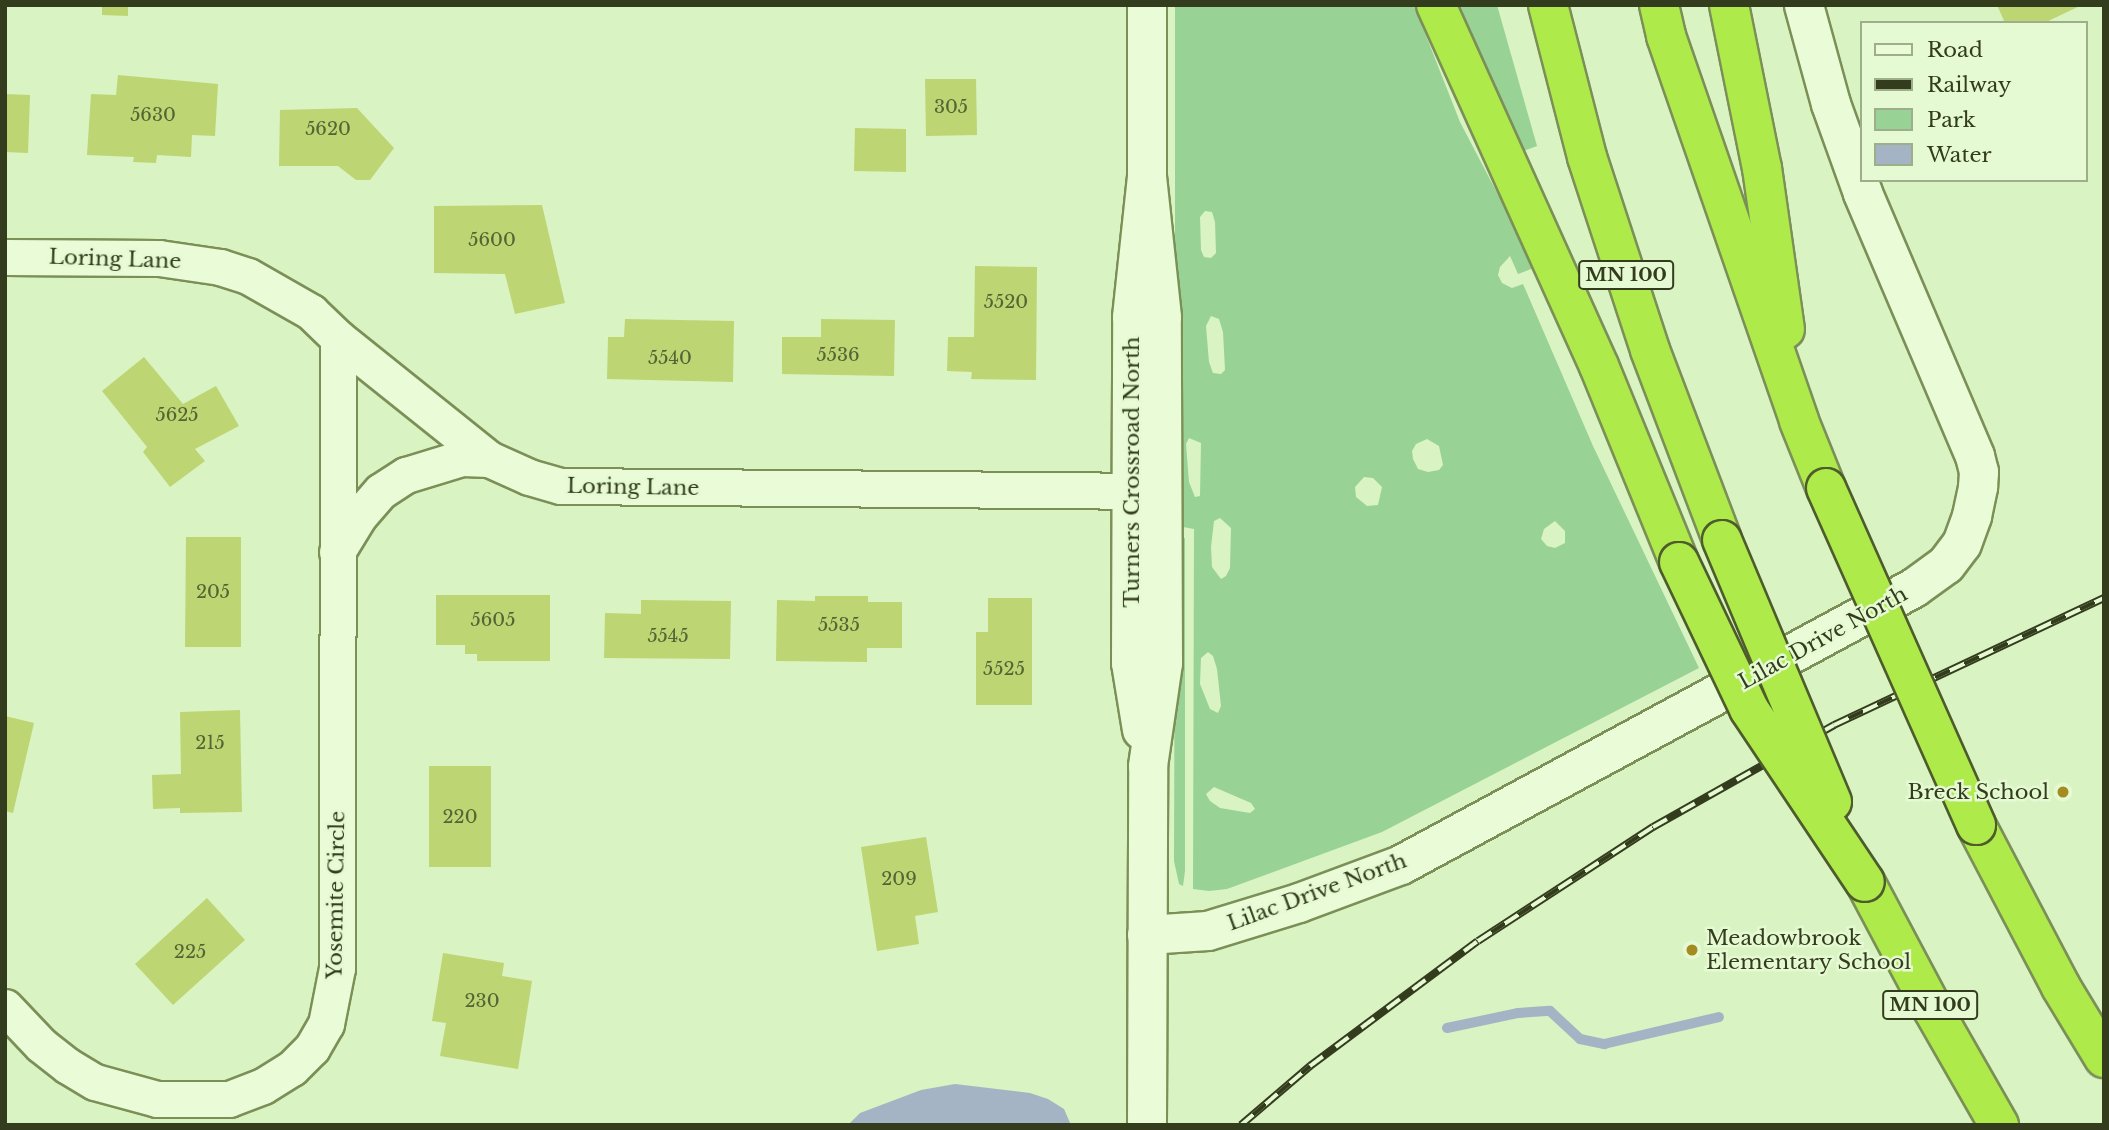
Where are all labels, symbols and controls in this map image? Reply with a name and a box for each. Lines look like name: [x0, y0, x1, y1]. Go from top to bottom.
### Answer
legend: [1860, 21, 2088, 182]
text: Road: [1927, 37, 1983, 63]
text: Railway: [1927, 72, 2011, 98]
house number: 305: [934, 96, 968, 118]
house number: 5630: [130, 104, 176, 126]
text: Park: [1927, 107, 1976, 133]
house number: 5620: [305, 118, 351, 140]
text: Water: [1927, 142, 1991, 168]
house number: 5600: [468, 229, 516, 251]
street label: Loring Lane: [48, 244, 182, 274]
road number: MN 100: [1577, 260, 1675, 290]
house number: 5520: [984, 291, 1028, 313]
street label: Turners Crossroad North: [1119, 336, 1145, 608]
house number: 5536: [816, 344, 860, 366]
house number: 5540: [648, 347, 692, 369]
house number: 5625: [155, 404, 199, 426]
street label: Loring Lane: [566, 473, 700, 501]
house number: 205: [196, 581, 230, 603]
street label: Lilac Drive North: [1734, 581, 1912, 695]
house number: 5605: [471, 609, 515, 631]
house number: 5535: [818, 614, 860, 636]
house number: 5545: [647, 625, 689, 647]
house number: 5525: [983, 658, 1025, 680]
house number: 215: [195, 732, 225, 754]
place label: Breck School: [1907, 779, 2049, 805]
marker: Breck School: [2055, 784, 2071, 800]
house number: 220: [442, 806, 478, 828]
street label: Yosemite Circle: [322, 811, 350, 979]
street label: Lilac Drive North: [1224, 848, 1410, 936]
house number: 209: [881, 868, 917, 890]
place label: Meadowbrook Elementary School: [1706, 925, 1912, 975]
house number: 225: [174, 941, 206, 963]
marker: Meadowbrook Elementary School: [1684, 942, 1700, 958]
house number: 230: [464, 990, 500, 1012]
road number: MN 100: [1881, 990, 1979, 1021]

